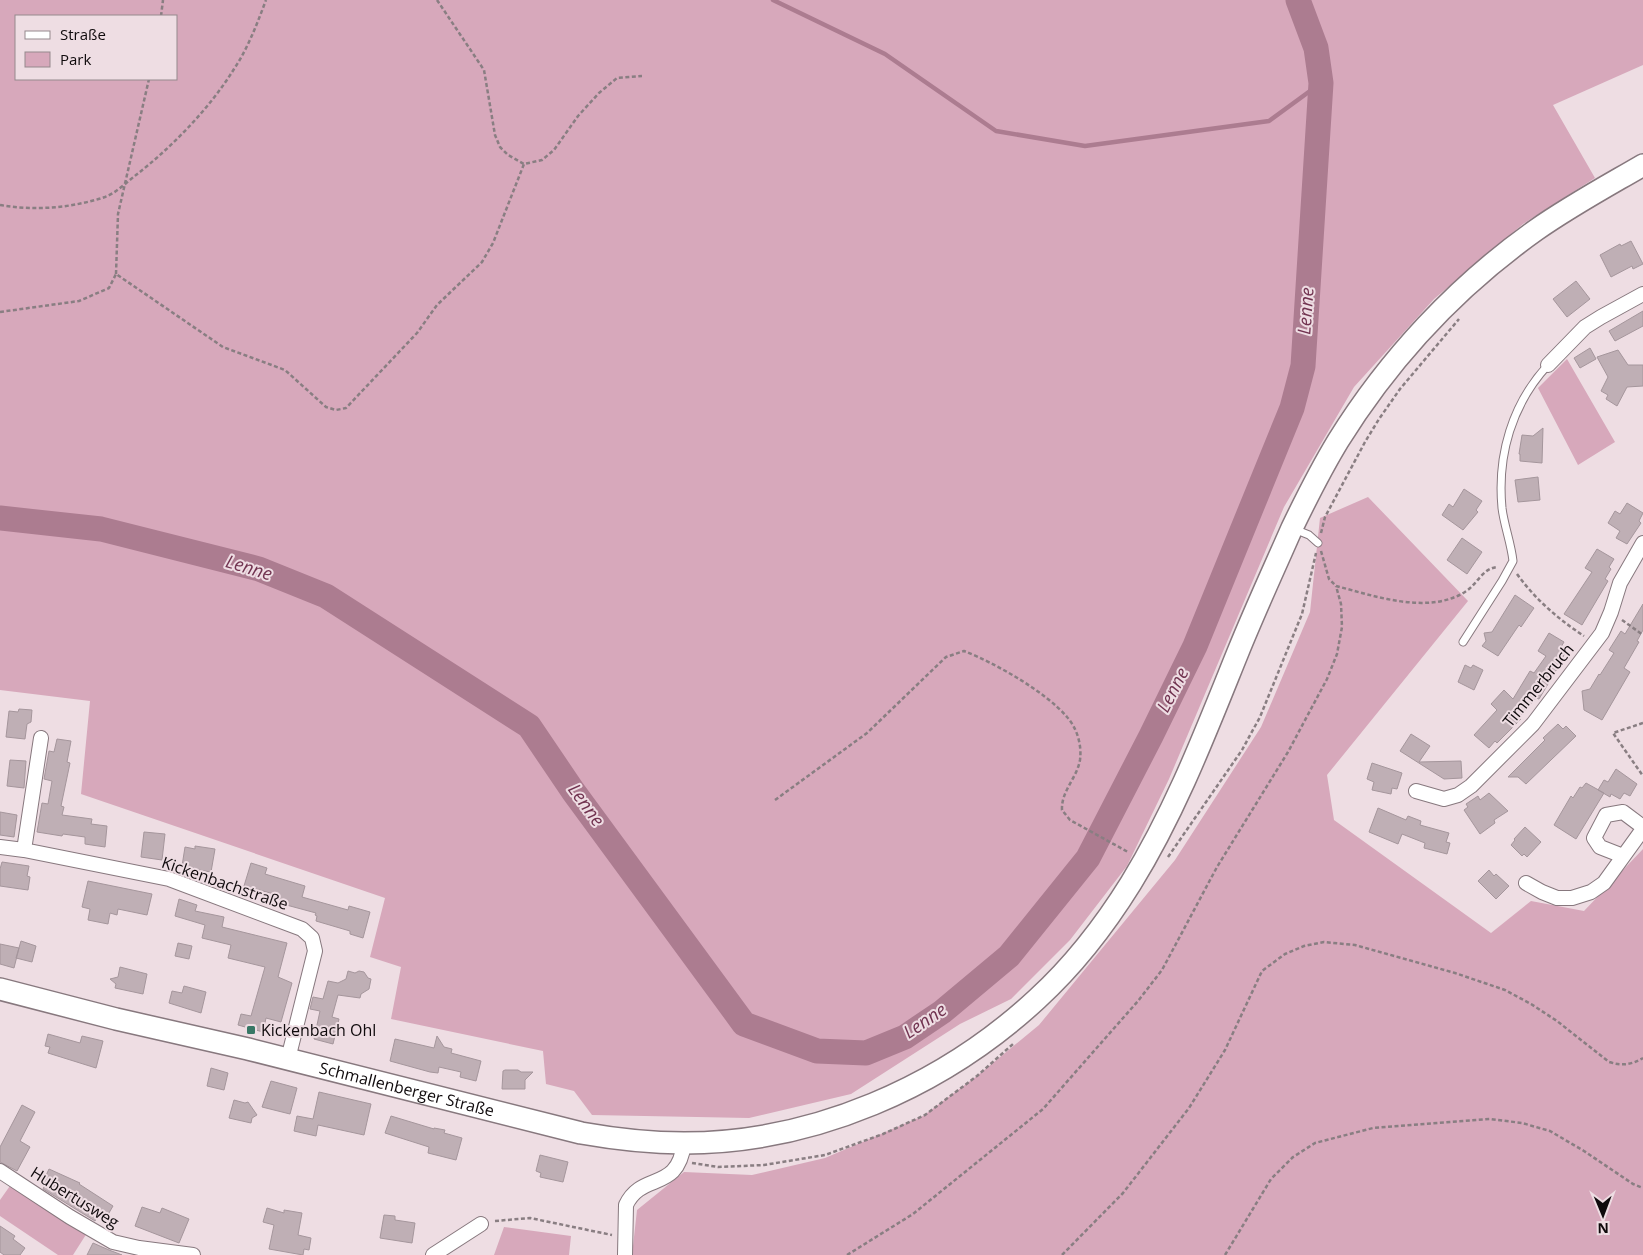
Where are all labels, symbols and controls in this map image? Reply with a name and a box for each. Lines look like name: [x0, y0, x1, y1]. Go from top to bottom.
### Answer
legend: [15, 15, 178, 80]
text: Straße: [60, 24, 106, 44]
text: Park: [60, 49, 91, 69]
water label: Lenne: [1291, 286, 1319, 335]
water label: Lenne: [223, 549, 275, 585]
street label: Timmerbruch: [1497, 639, 1579, 731]
water label: Lenne: [1151, 663, 1194, 716]
water label: Lenne: [563, 778, 610, 831]
street label: Kickenbachstraße: [159, 851, 291, 915]
water label: Lenne: [898, 997, 951, 1043]
place label: Kickenbach Ohl: [261, 1019, 376, 1041]
marker: Kickenbach Ohl: [245, 1024, 257, 1036]
street label: Schmallenberger Straße: [317, 1056, 497, 1122]
street label: Hubertusweg: [27, 1161, 124, 1233]
north arrow: [1578, 1190, 1628, 1240]
text: N: [1597, 1219, 1609, 1238]

